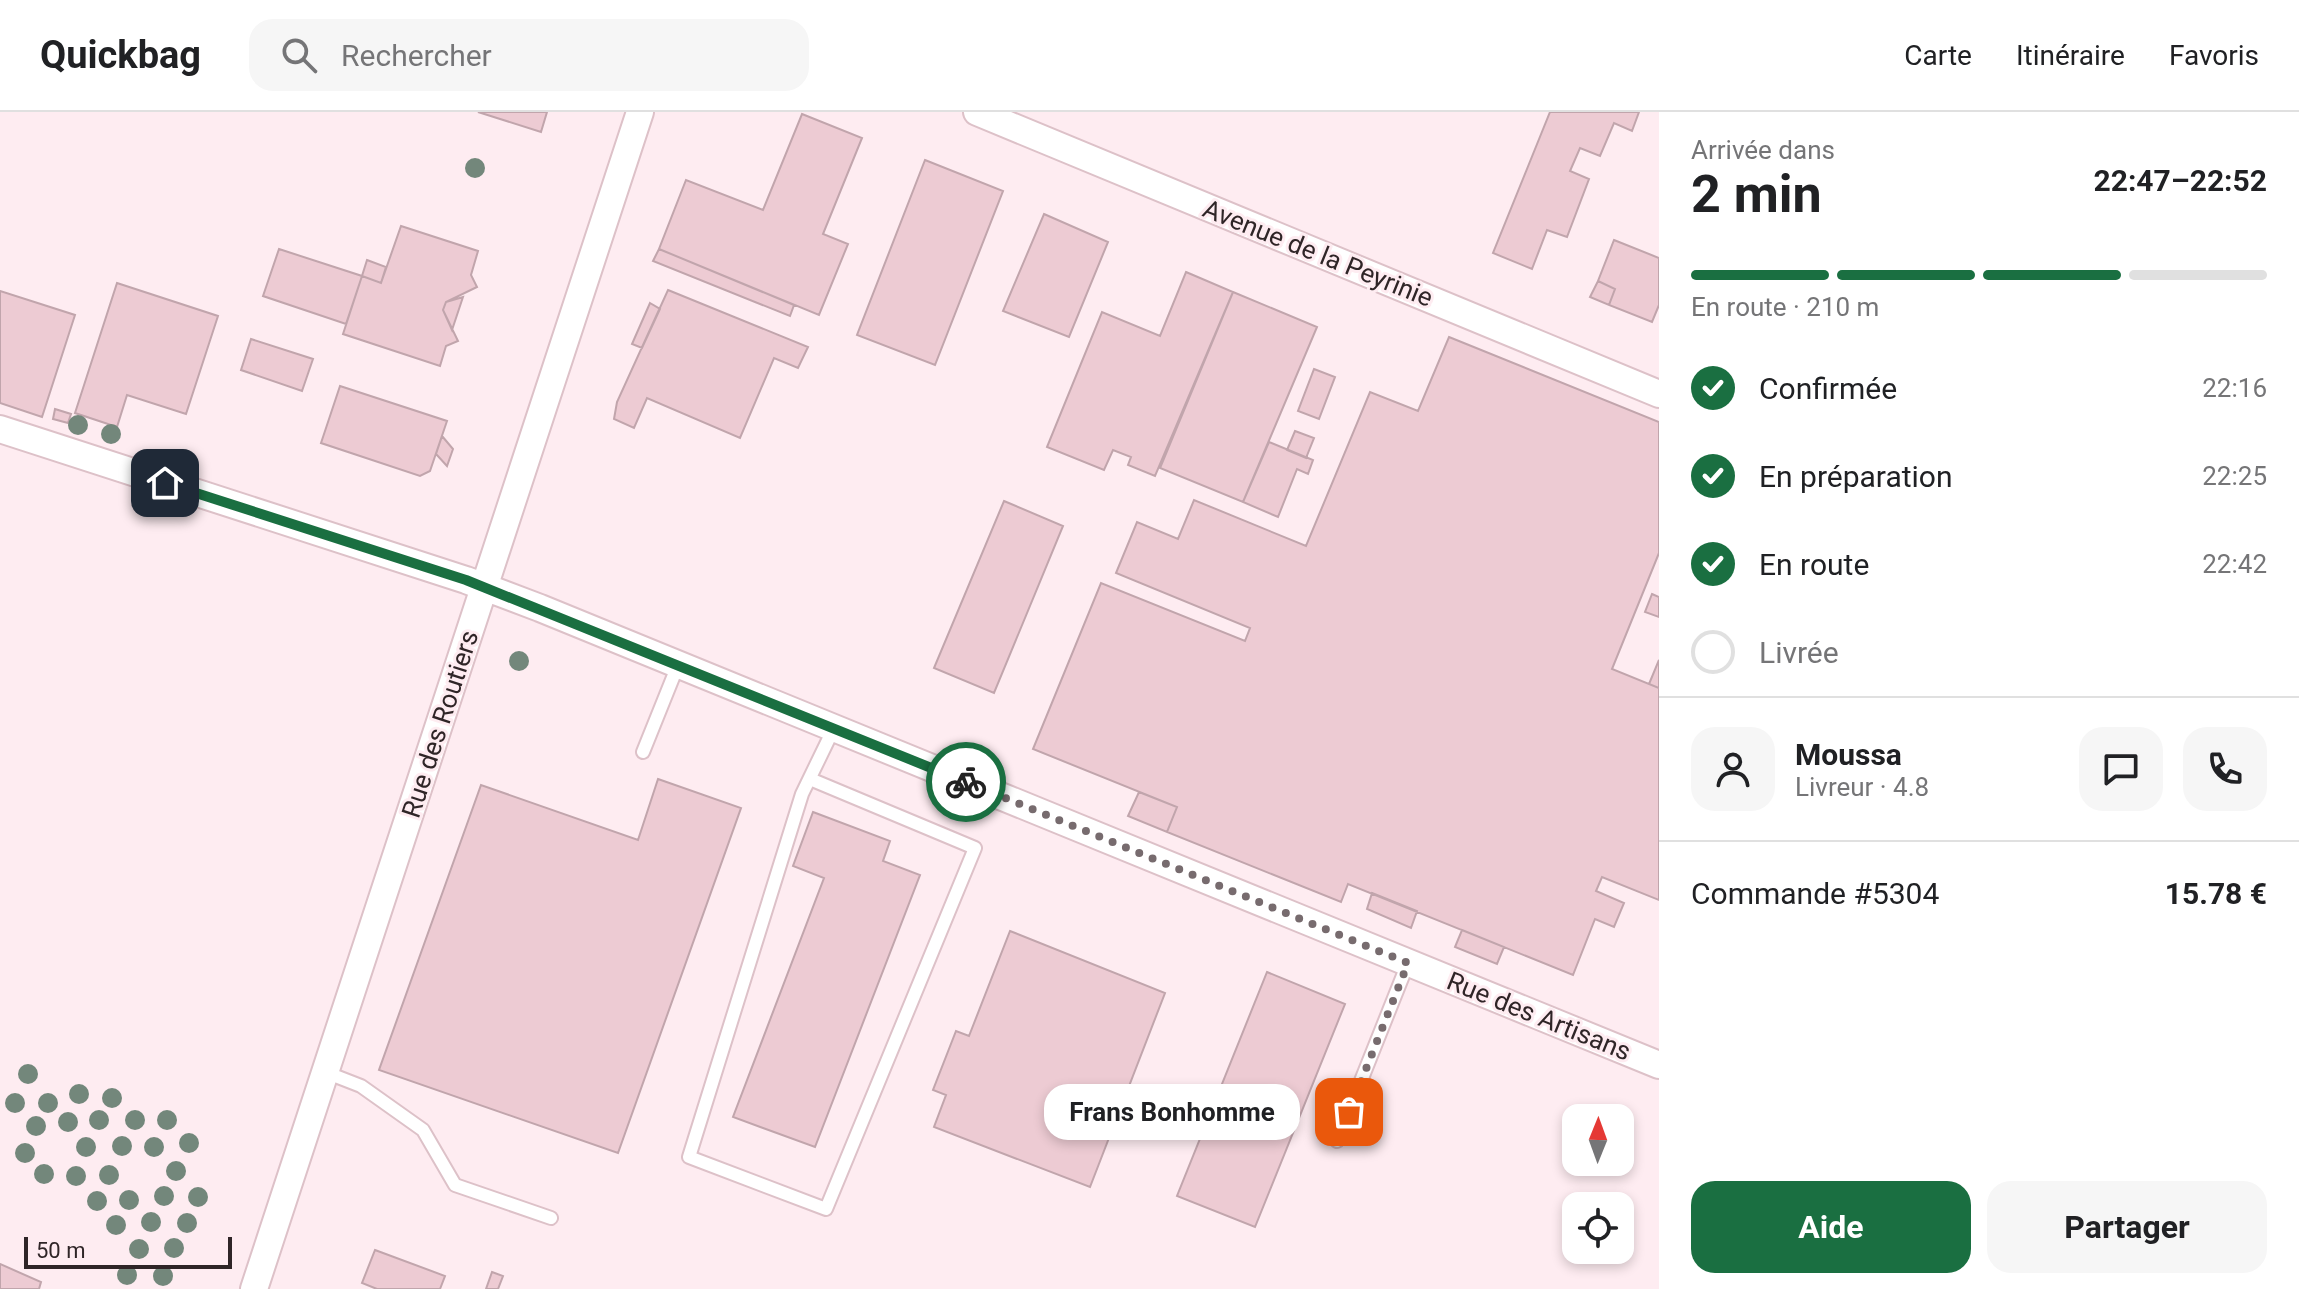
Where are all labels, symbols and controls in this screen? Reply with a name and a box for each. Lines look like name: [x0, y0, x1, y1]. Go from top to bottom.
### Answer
search box: [249, 19, 809, 91]
text: Quickbag: [40, 33, 201, 77]
icon: search: [277, 33, 321, 77]
text: Rechercher: [341, 38, 492, 73]
text: Carte: [1904, 39, 1972, 72]
text: Itinéraire: [2016, 39, 2125, 72]
text: Favoris: [2169, 39, 2259, 72]
text: Arrivée dans: [1691, 135, 1835, 165]
text: 22:47–22:52: [2093, 163, 2267, 198]
text: 2 min: [1691, 164, 1822, 225]
street label: Avenue de la Peyrinie: [1199, 193, 1437, 313]
text: En route · 210 m: [1691, 292, 1879, 322]
icon: check: [1691, 366, 1735, 410]
text: Confirmée: [1759, 371, 1897, 406]
text: 22:16: [2202, 373, 2267, 403]
pin: [131, 449, 199, 517]
icon: check: [1691, 454, 1735, 498]
text: En préparation: [1759, 459, 1953, 494]
icon: home: [143, 461, 187, 505]
text: 22:25: [2202, 461, 2267, 491]
icon: check: [1691, 542, 1735, 586]
text: En route: [1759, 547, 1869, 582]
text: 22:42: [2202, 549, 2267, 579]
street label: Rue des Routiers: [396, 627, 484, 821]
text: Livrée: [1759, 635, 1839, 670]
button: person: [1691, 727, 1775, 811]
button: chat: [2079, 727, 2163, 811]
button: phone: [2183, 727, 2267, 811]
text: Moussa: [1795, 737, 1902, 772]
courier: [926, 742, 1006, 822]
icon: bike: [944, 760, 988, 804]
text: Livreur · 4.8: [1795, 772, 1929, 802]
text: Commande #5304: [1691, 876, 1939, 911]
text: 15.78 €: [2165, 876, 2267, 911]
street label: Rue des Artisans: [1443, 965, 1635, 1067]
pin: [1315, 1078, 1383, 1146]
callout: Frans Bonhomme: [1045, 1084, 1301, 1140]
icon: bag: [1327, 1090, 1371, 1134]
text: Frans Bonhomme: [1069, 1097, 1275, 1127]
north arrow: [1562, 1104, 1634, 1176]
map controls: [1562, 1104, 1634, 1264]
button: Aide: [1691, 1181, 1971, 1273]
button: Partager: [1987, 1181, 2267, 1273]
button: locate: [1562, 1192, 1634, 1264]
scale bar: [24, 1233, 232, 1269]
text: 50 m: [36, 1238, 85, 1263]

